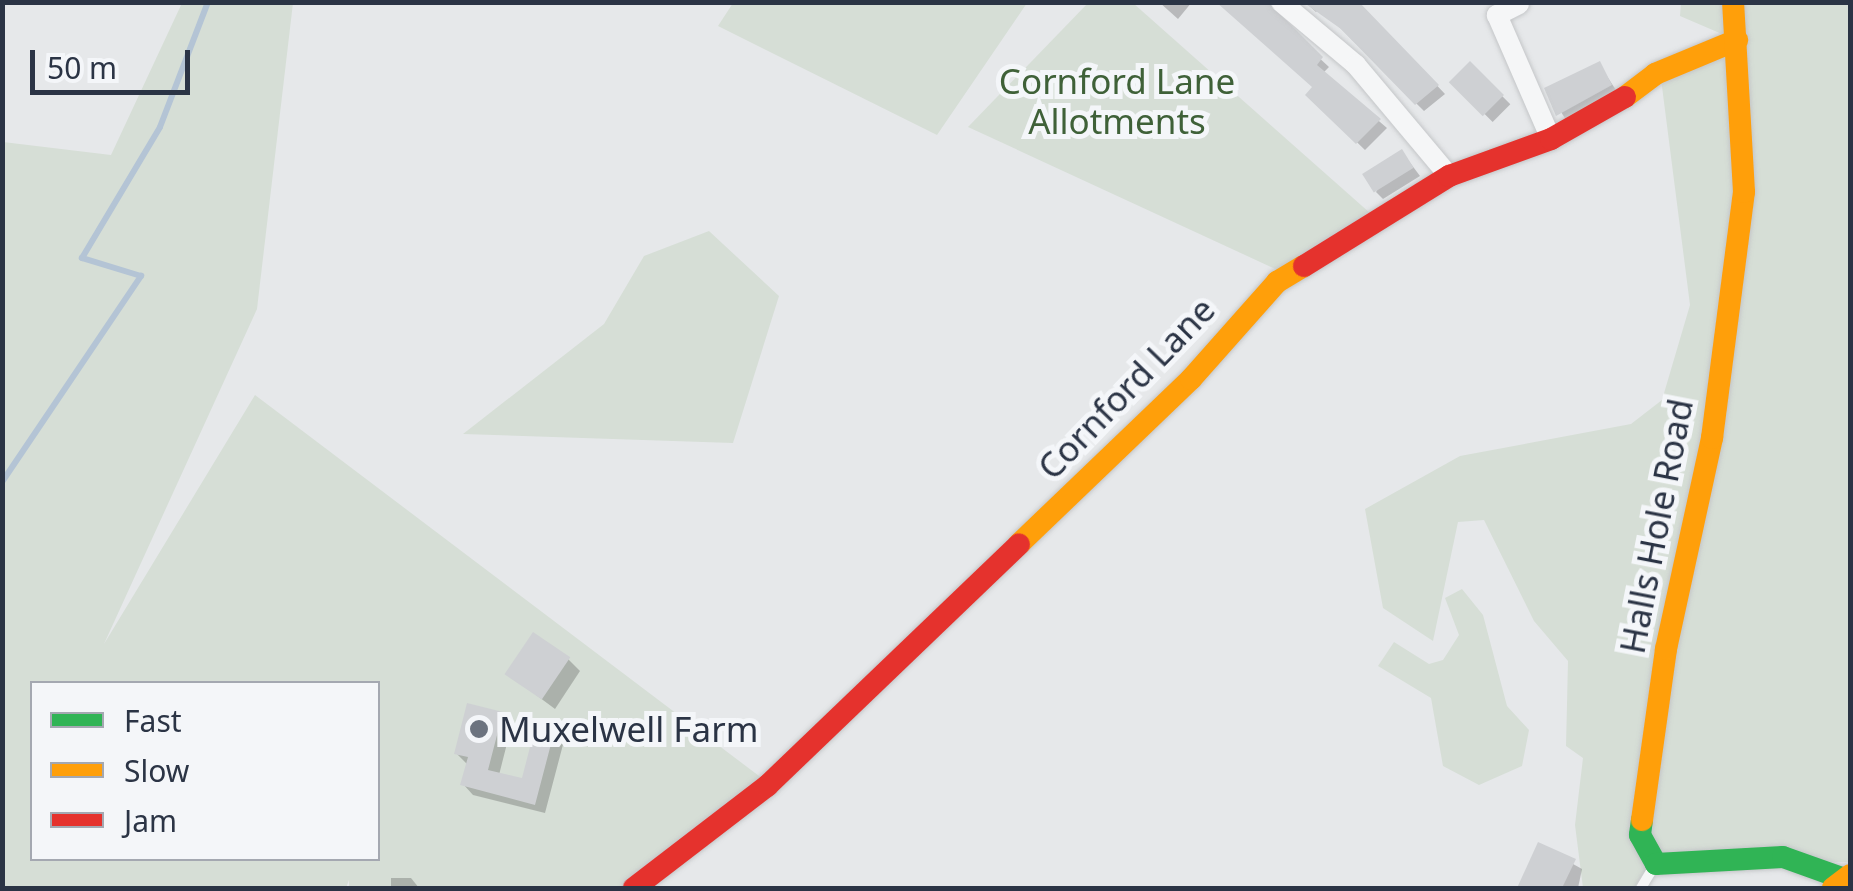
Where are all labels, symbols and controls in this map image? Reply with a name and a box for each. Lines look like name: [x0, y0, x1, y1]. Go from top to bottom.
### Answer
scale bar: [35, 30, 195, 92]
text: 50 m: [47, 47, 117, 88]
park label: Cornford Lane Allotments: [999, 60, 1235, 142]
street label: Cornford Lane: [1029, 288, 1223, 488]
street label: Halls Hole Road: [1611, 395, 1701, 657]
legend: [30, 681, 380, 861]
text: Fast: [124, 700, 182, 741]
place label: Muxelwell Farm: [499, 708, 758, 750]
marker: Muxelwell Farm: [468, 718, 490, 740]
text: Slow: [124, 750, 189, 791]
text: Jam: [124, 800, 177, 841]

